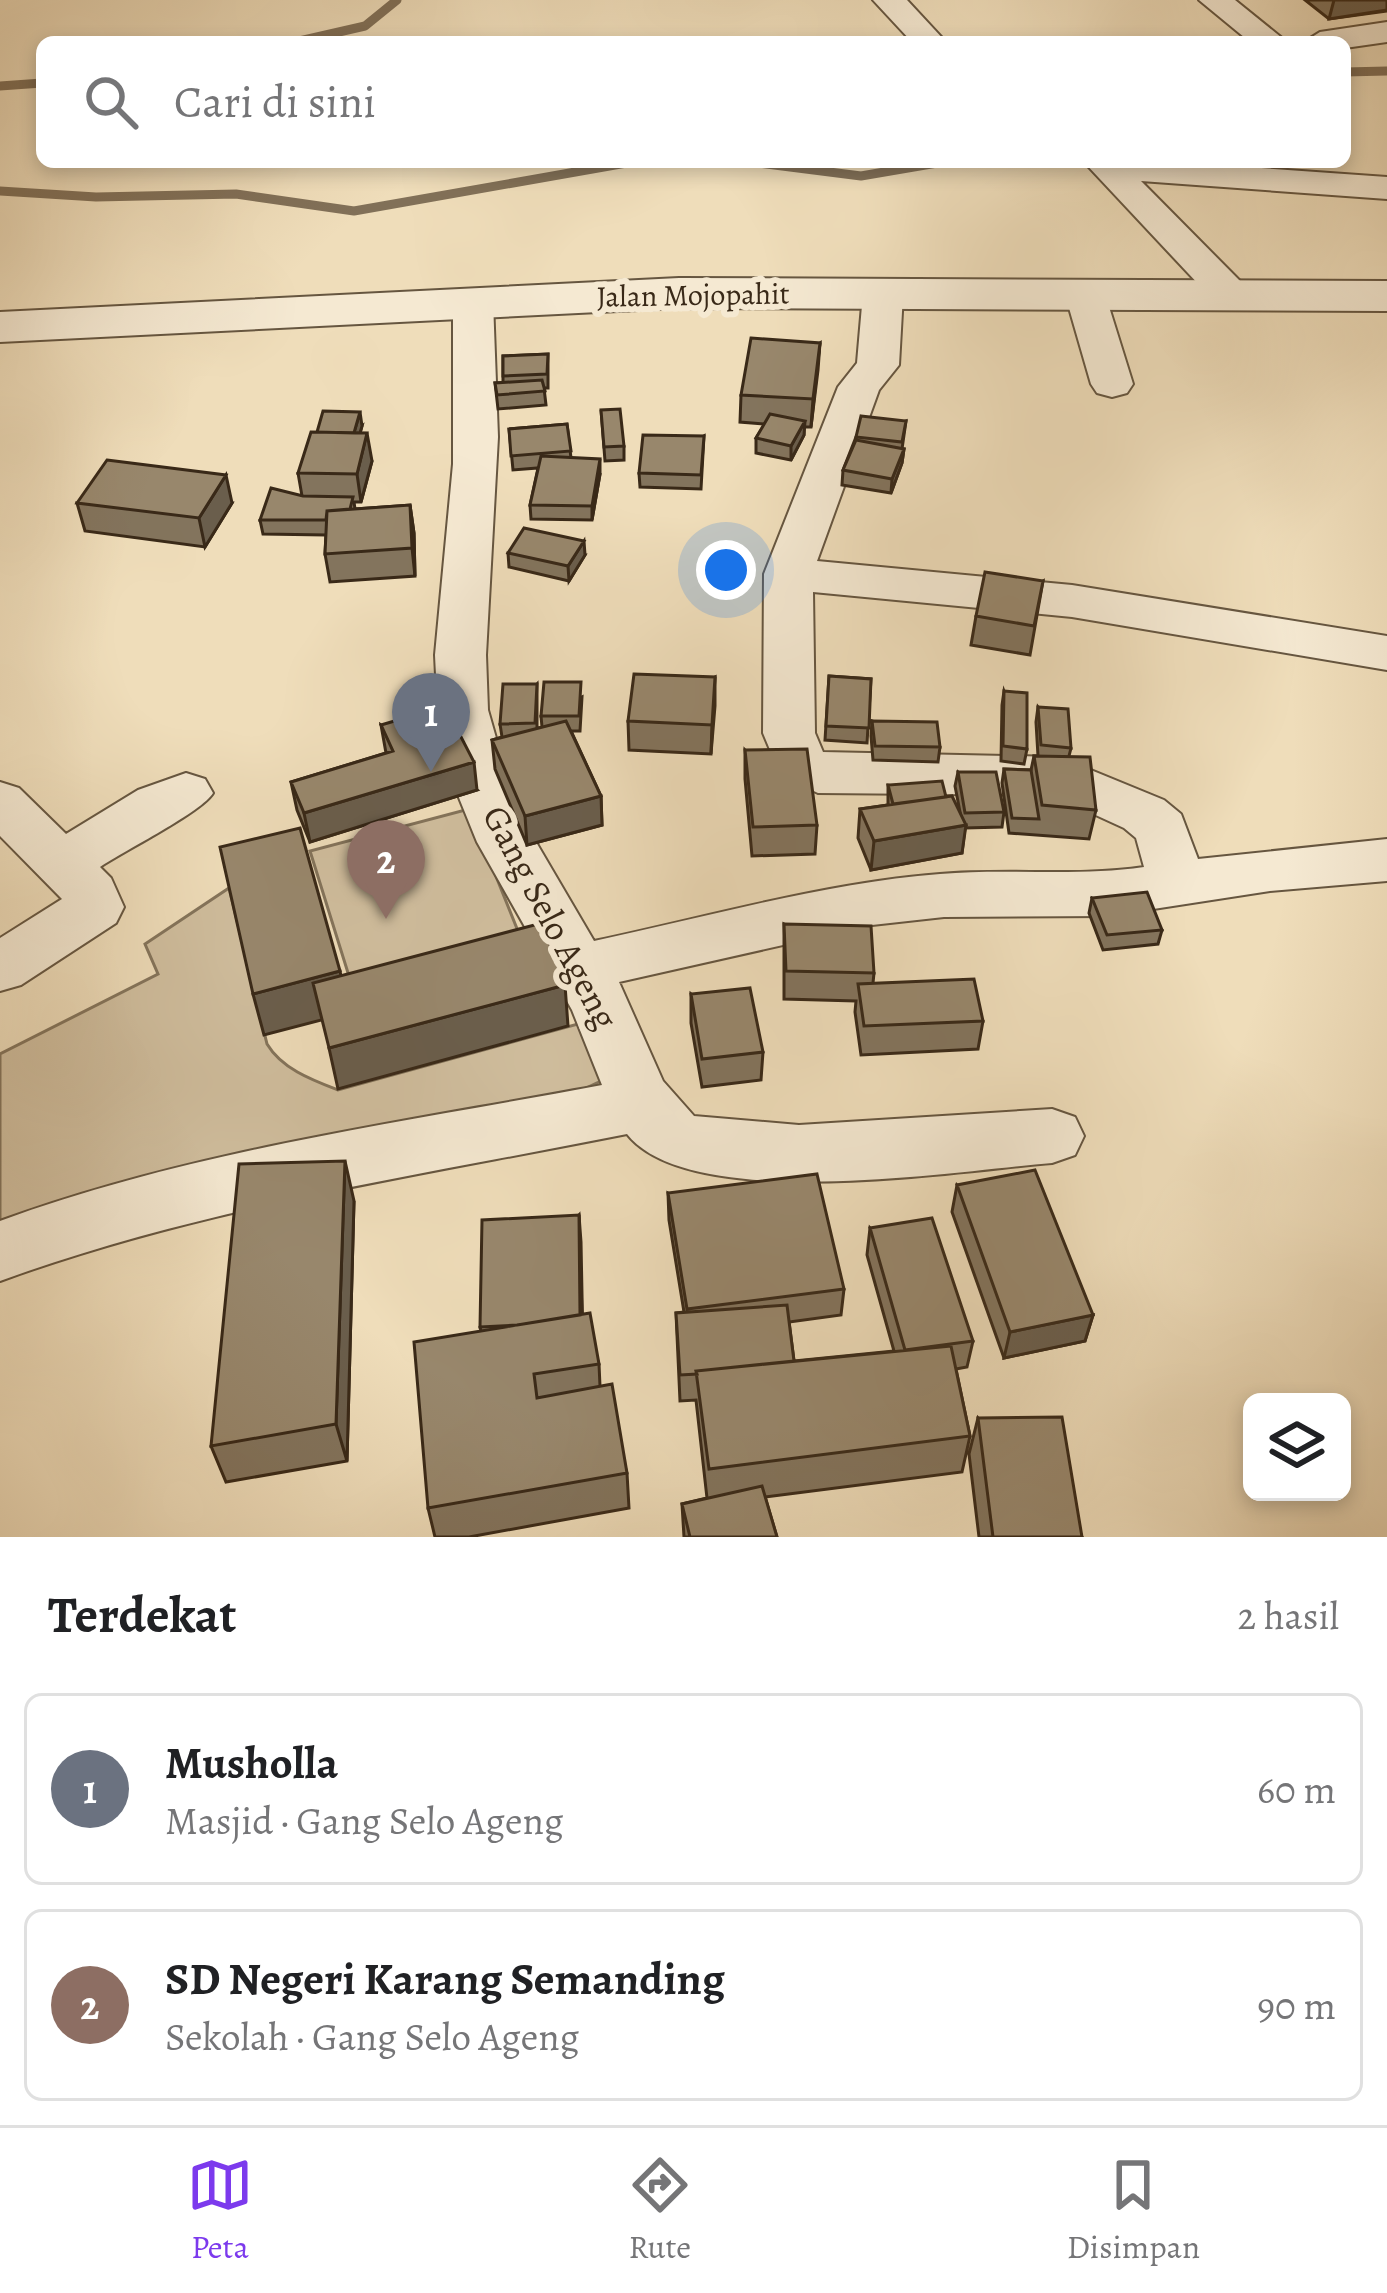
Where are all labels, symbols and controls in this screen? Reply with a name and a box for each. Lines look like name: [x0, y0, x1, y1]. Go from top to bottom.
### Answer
search box: [36, 36, 1351, 168]
icon: search: [78, 69, 144, 135]
text: Cari di sini: [174, 71, 376, 133]
street label: Jalan Mojopahit: [596, 273, 790, 317]
your location: [696, 540, 756, 600]
pin: 1: [392, 673, 470, 772]
street label: Gang Selo Ageng: [471, 797, 631, 1037]
pin: 2: [347, 820, 425, 919]
map controls: [1243, 1393, 1351, 1501]
button: layers: [1243, 1393, 1351, 1501]
text: Terdekat: [48, 1580, 236, 1650]
text: 2 hasil: [1238, 1589, 1339, 1642]
text: Musholla: [165, 1732, 338, 1794]
text: 1: [83, 1763, 97, 1816]
text: 60 m: [1257, 1763, 1336, 1816]
text: Masjid · Gang Selo Ageng: [165, 1794, 564, 1847]
text: SD Negeri Karang Semanding: [165, 1948, 725, 2010]
text: 2: [81, 1979, 99, 2032]
text: 90 m: [1257, 1979, 1336, 2032]
text: Sekolah · Gang Selo Ageng: [165, 2010, 579, 2063]
tab: Peta: [187, 2152, 253, 2269]
tab: Rute: [627, 2152, 693, 2269]
tab: Disimpan: [1067, 2152, 1200, 2269]

